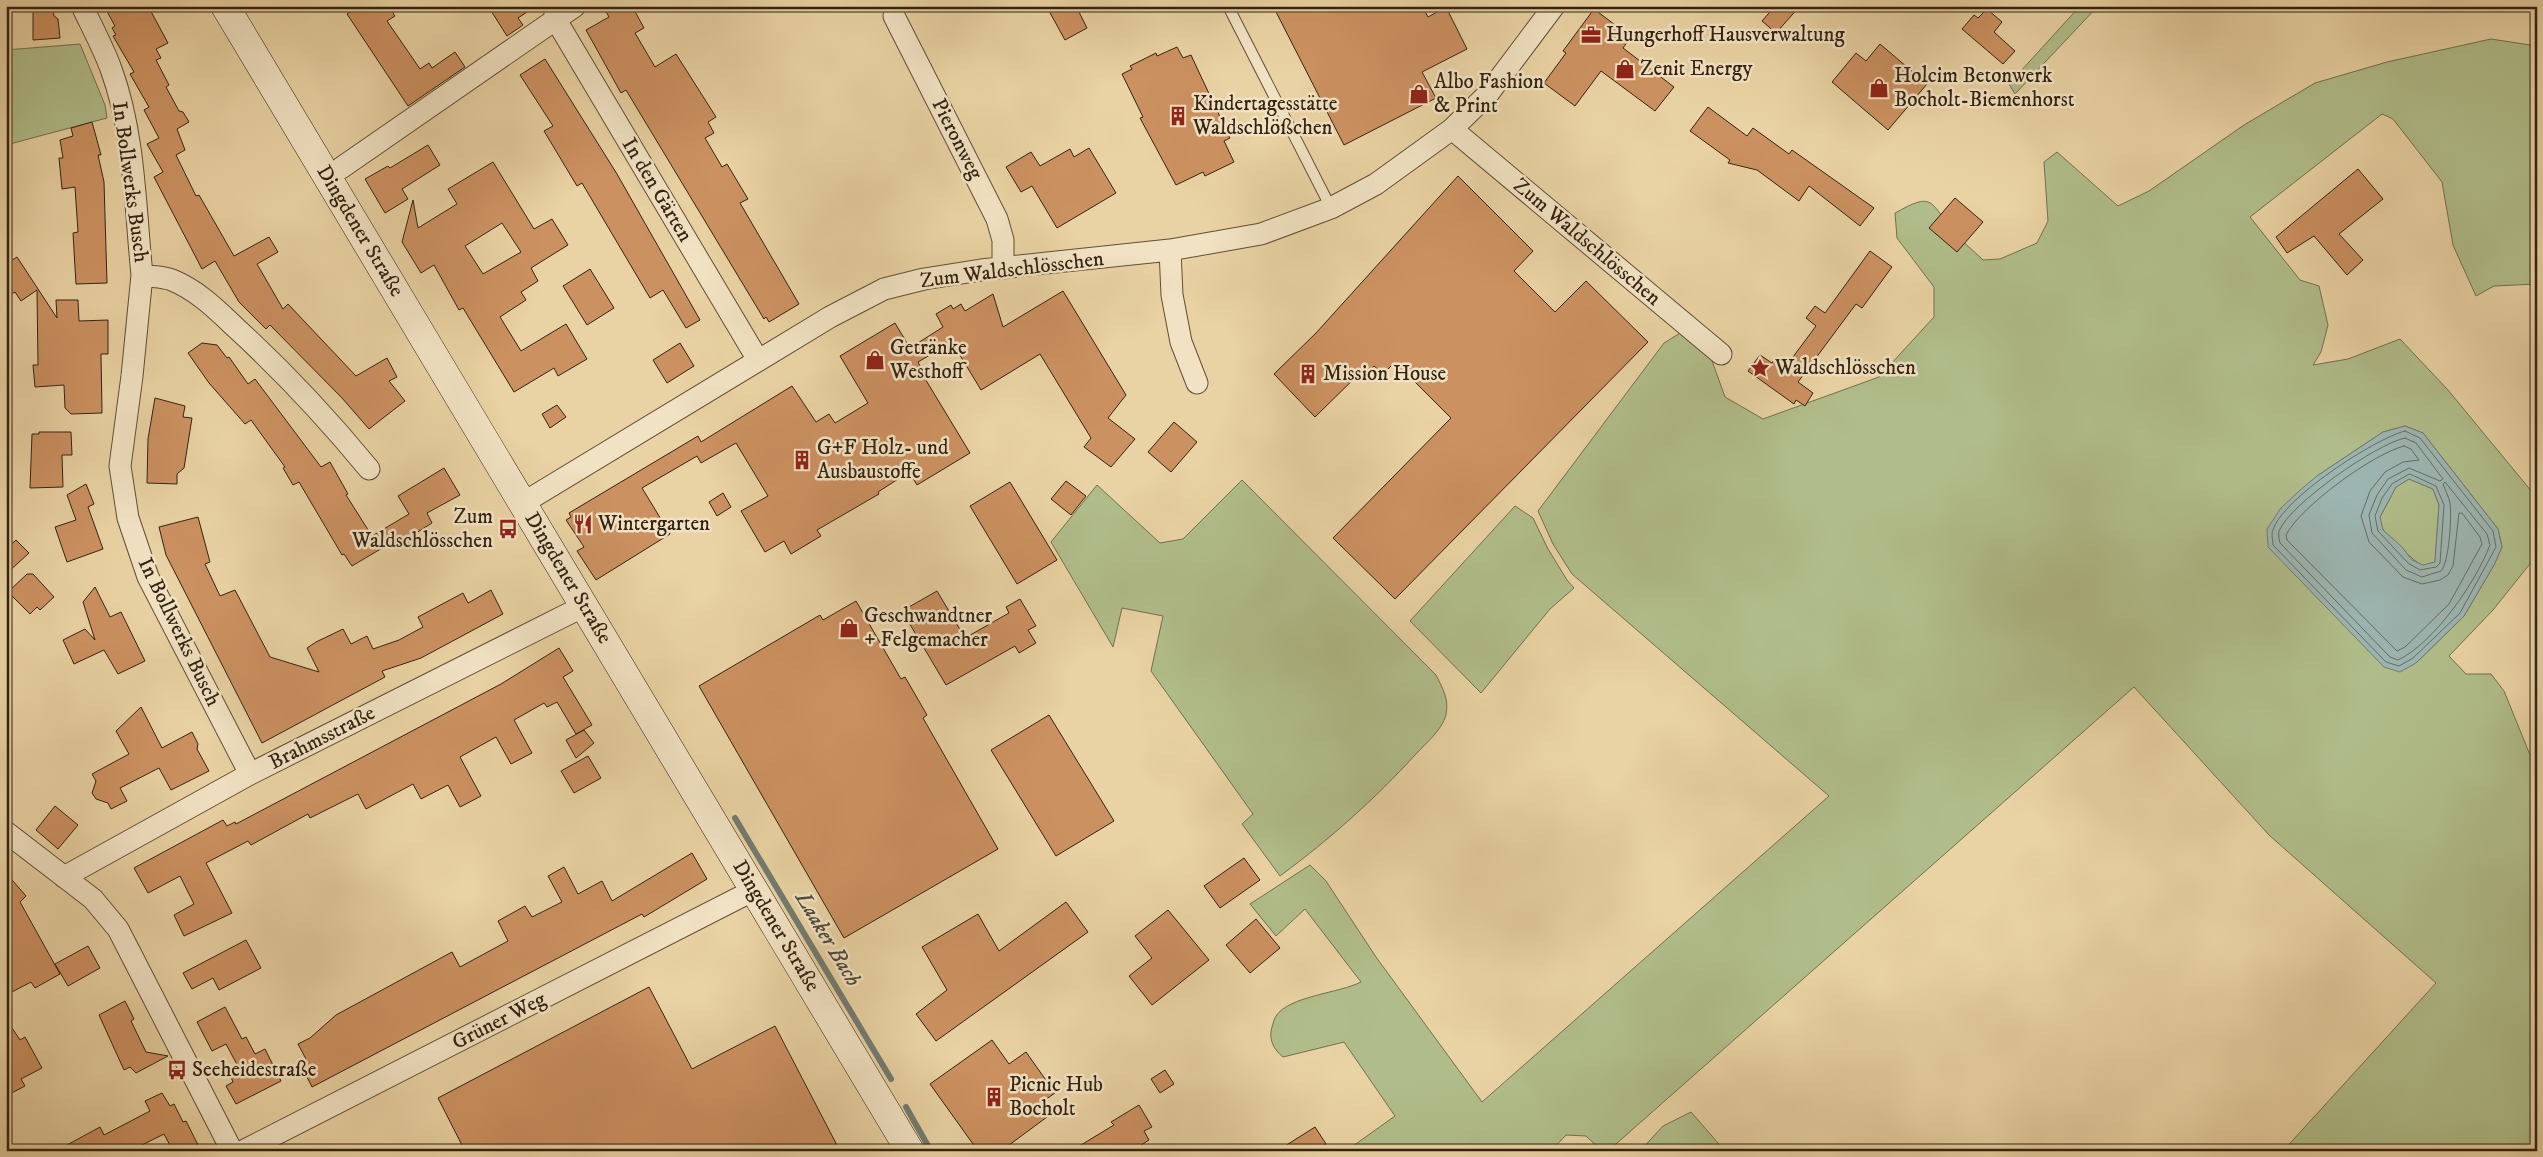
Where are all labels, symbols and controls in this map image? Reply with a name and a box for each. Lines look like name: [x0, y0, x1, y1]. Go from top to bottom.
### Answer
place label: Hungerhoff Hausverwaltung: [1606, 22, 1845, 48]
office icon: Hungerhoff Hausverwaltung: [1580, 24, 1602, 46]
place label: Zenit Energy: [1640, 56, 1753, 82]
shop icon: Zenit Energy: [1614, 58, 1636, 80]
place label: Holcim Betonwerk Bocholt-Biemenhorst: [1894, 63, 2075, 113]
place label: Albo Fashion & Print: [1434, 69, 1544, 119]
shop icon: Holcim Betonwerk Bocholt-Biemenhorst: [1868, 77, 1890, 99]
shop icon: Albo Fashion & Print: [1408, 83, 1430, 105]
place label: Kindertagesstätte Waldschlößchen: [1192, 91, 1338, 141]
street label: Pieronweg: [926, 94, 989, 185]
street label: In Bollwerks Busch: [106, 100, 154, 264]
building icon: Kindertagesstätte Waldschlößchen: [1167, 105, 1189, 127]
street label: In den Gärten: [616, 133, 698, 247]
street label: Dingdener Straße: [310, 160, 410, 302]
street label: Zum Waldschlösschen: [1508, 173, 1666, 311]
street label: Zum Waldschlösschen: [919, 246, 1105, 294]
place label: Getränke Westhoff: [889, 335, 967, 385]
shop icon: Getränke Westhoff: [864, 349, 886, 371]
place label: Waldschlösschen: [1774, 355, 1916, 381]
place icon: Waldschlösschen: [1749, 357, 1771, 379]
place label: Mission House: [1323, 361, 1446, 387]
building icon: Mission House: [1297, 363, 1319, 385]
place label: G+F Holz- und Ausbaustoffe: [817, 435, 949, 485]
building icon: G+F Holz- und Ausbaustoffe: [791, 449, 813, 471]
place label: Zum Waldschlösschen: [351, 504, 493, 554]
street label: Dingdener Straße: [518, 507, 618, 649]
place label: Wintergarten: [597, 511, 710, 537]
restaurant icon: Wintergarten: [572, 513, 594, 535]
bus stop icon: Zum Waldschlösschen: [497, 518, 519, 540]
street label: In Bollwerks Busch: [132, 553, 226, 711]
place label: Geschwandtner + Felgemacher: [864, 603, 992, 653]
shop icon: Geschwandtner + Felgemacher: [838, 617, 860, 639]
street label: Brahmsstraße: [265, 700, 380, 776]
street label: Dingdener Straße: [726, 855, 826, 997]
water label: Laaker Bach: [788, 885, 867, 991]
street label: Grüner Weg: [448, 986, 551, 1056]
place label: Seeheidestraße: [192, 1057, 317, 1083]
bus stop icon: Seeheidestraße: [166, 1059, 188, 1081]
place label: Picnic Hub Bocholt: [1009, 1072, 1103, 1122]
building icon: Picnic Hub Bocholt: [983, 1086, 1005, 1108]

